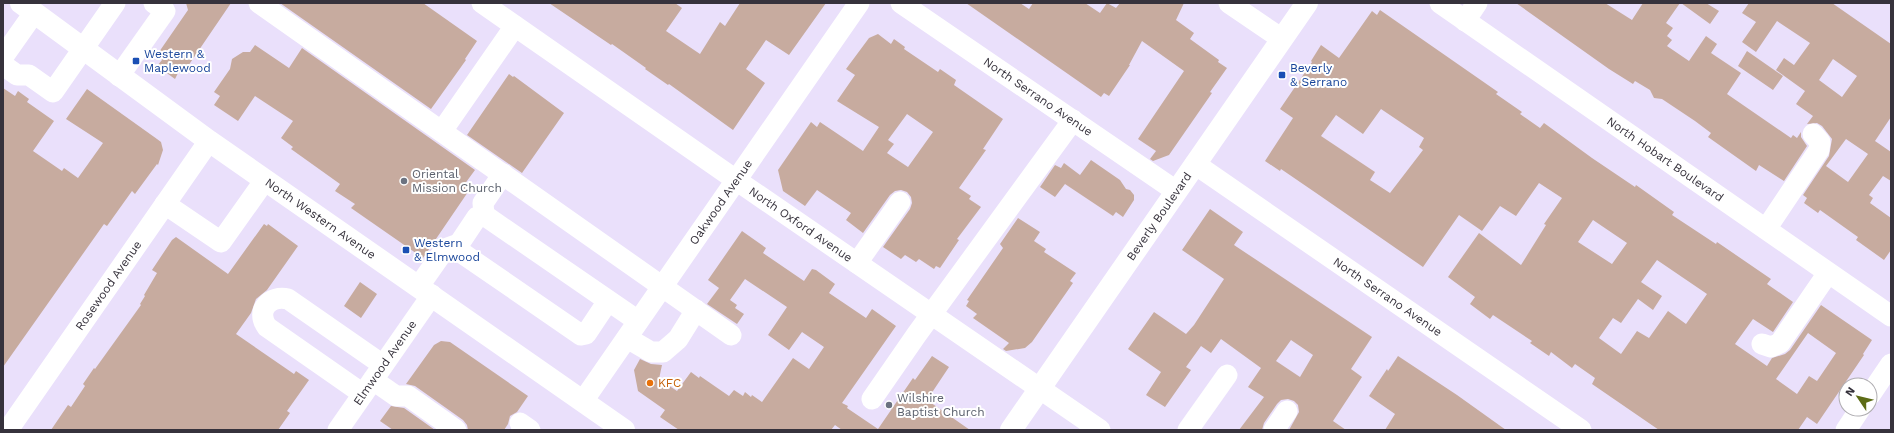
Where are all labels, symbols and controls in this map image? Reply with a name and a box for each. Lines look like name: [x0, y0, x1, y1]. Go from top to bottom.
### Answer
place label: Western & Maplewood: [144, 47, 211, 75]
street label: North Serrano Avenue: [981, 55, 1095, 139]
marker: Western & Maplewood: [131, 56, 141, 66]
place label: Beverly & Serrano: [1290, 61, 1347, 89]
marker: Beverly & Serrano: [1277, 70, 1287, 80]
street label: North Hobart Boulevard: [1604, 114, 1726, 205]
street label: Oakwood Avenue: [687, 157, 755, 247]
place label: Oriental Mission Church: [412, 167, 502, 195]
street label: Beverly Boulevard: [1124, 170, 1195, 263]
street label: North Western Avenue: [262, 175, 378, 262]
marker: Oriental Mission Church: [399, 176, 409, 186]
street label: North Oxford Avenue: [746, 184, 855, 265]
place label: Western & Elmwood: [414, 236, 480, 264]
street label: Rosewood Avenue: [72, 238, 145, 333]
marker: Western & Elmwood: [401, 245, 411, 255]
street label: North Serrano Avenue: [1331, 254, 1445, 339]
street label: Elmwood Avenue: [350, 317, 419, 408]
place label: KFC: [658, 376, 681, 390]
north arrow: [1838, 377, 1878, 417]
marker: KFC: [645, 378, 655, 388]
text: N: [1843, 384, 1858, 399]
place label: Wilshire Baptist Church: [897, 391, 985, 419]
marker: Wilshire Baptist Church: [884, 400, 894, 410]

